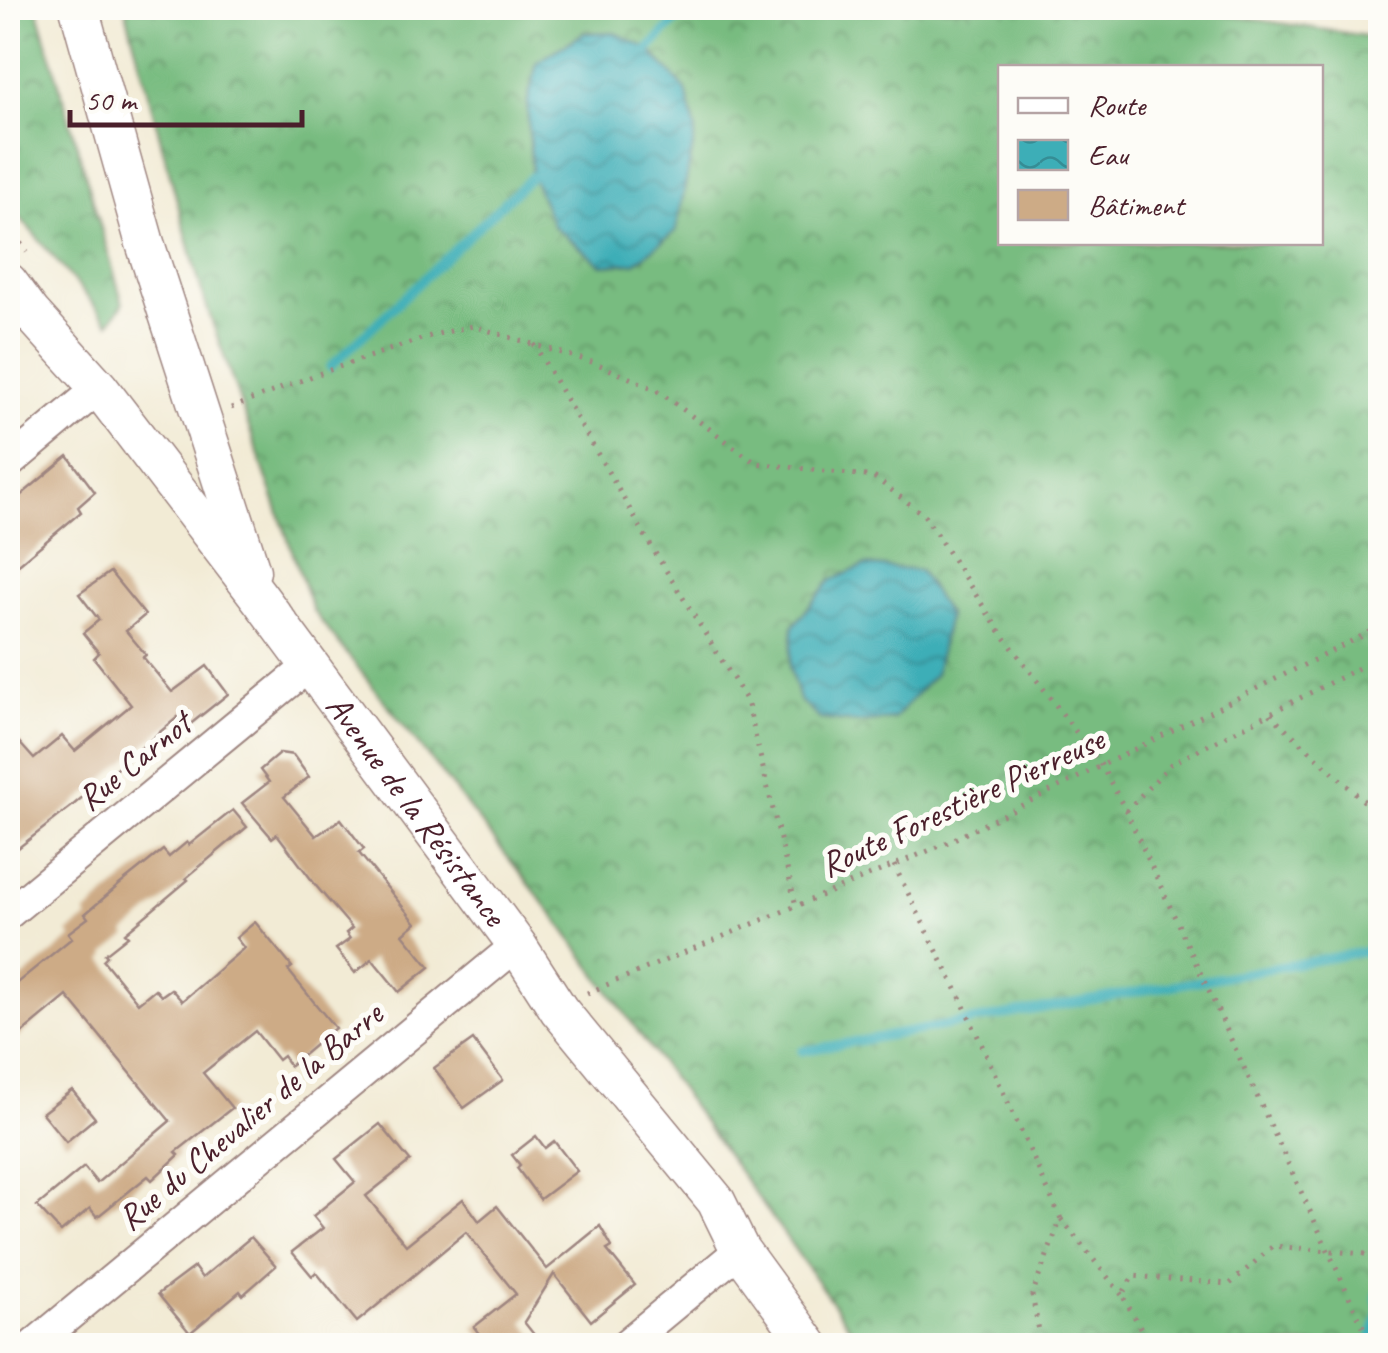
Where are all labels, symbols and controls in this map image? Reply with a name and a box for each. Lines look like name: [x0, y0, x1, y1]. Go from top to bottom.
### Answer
scale bar: [70, 65, 302, 127]
legend: [998, 65, 1323, 245]
text: 50 m: [85, 81, 138, 119]
text: Route: [1088, 86, 1147, 124]
text: Eau: [1088, 136, 1130, 174]
text: Bâtiment: [1088, 186, 1187, 224]
street label: Avenue de la Résistance: [316, 685, 519, 937]
street label: Rue Carnot: [68, 699, 204, 821]
street label: Route Forestière Pierreuse: [813, 715, 1113, 887]
street label: Rue du Chevalier de la Barre: [108, 990, 394, 1240]

